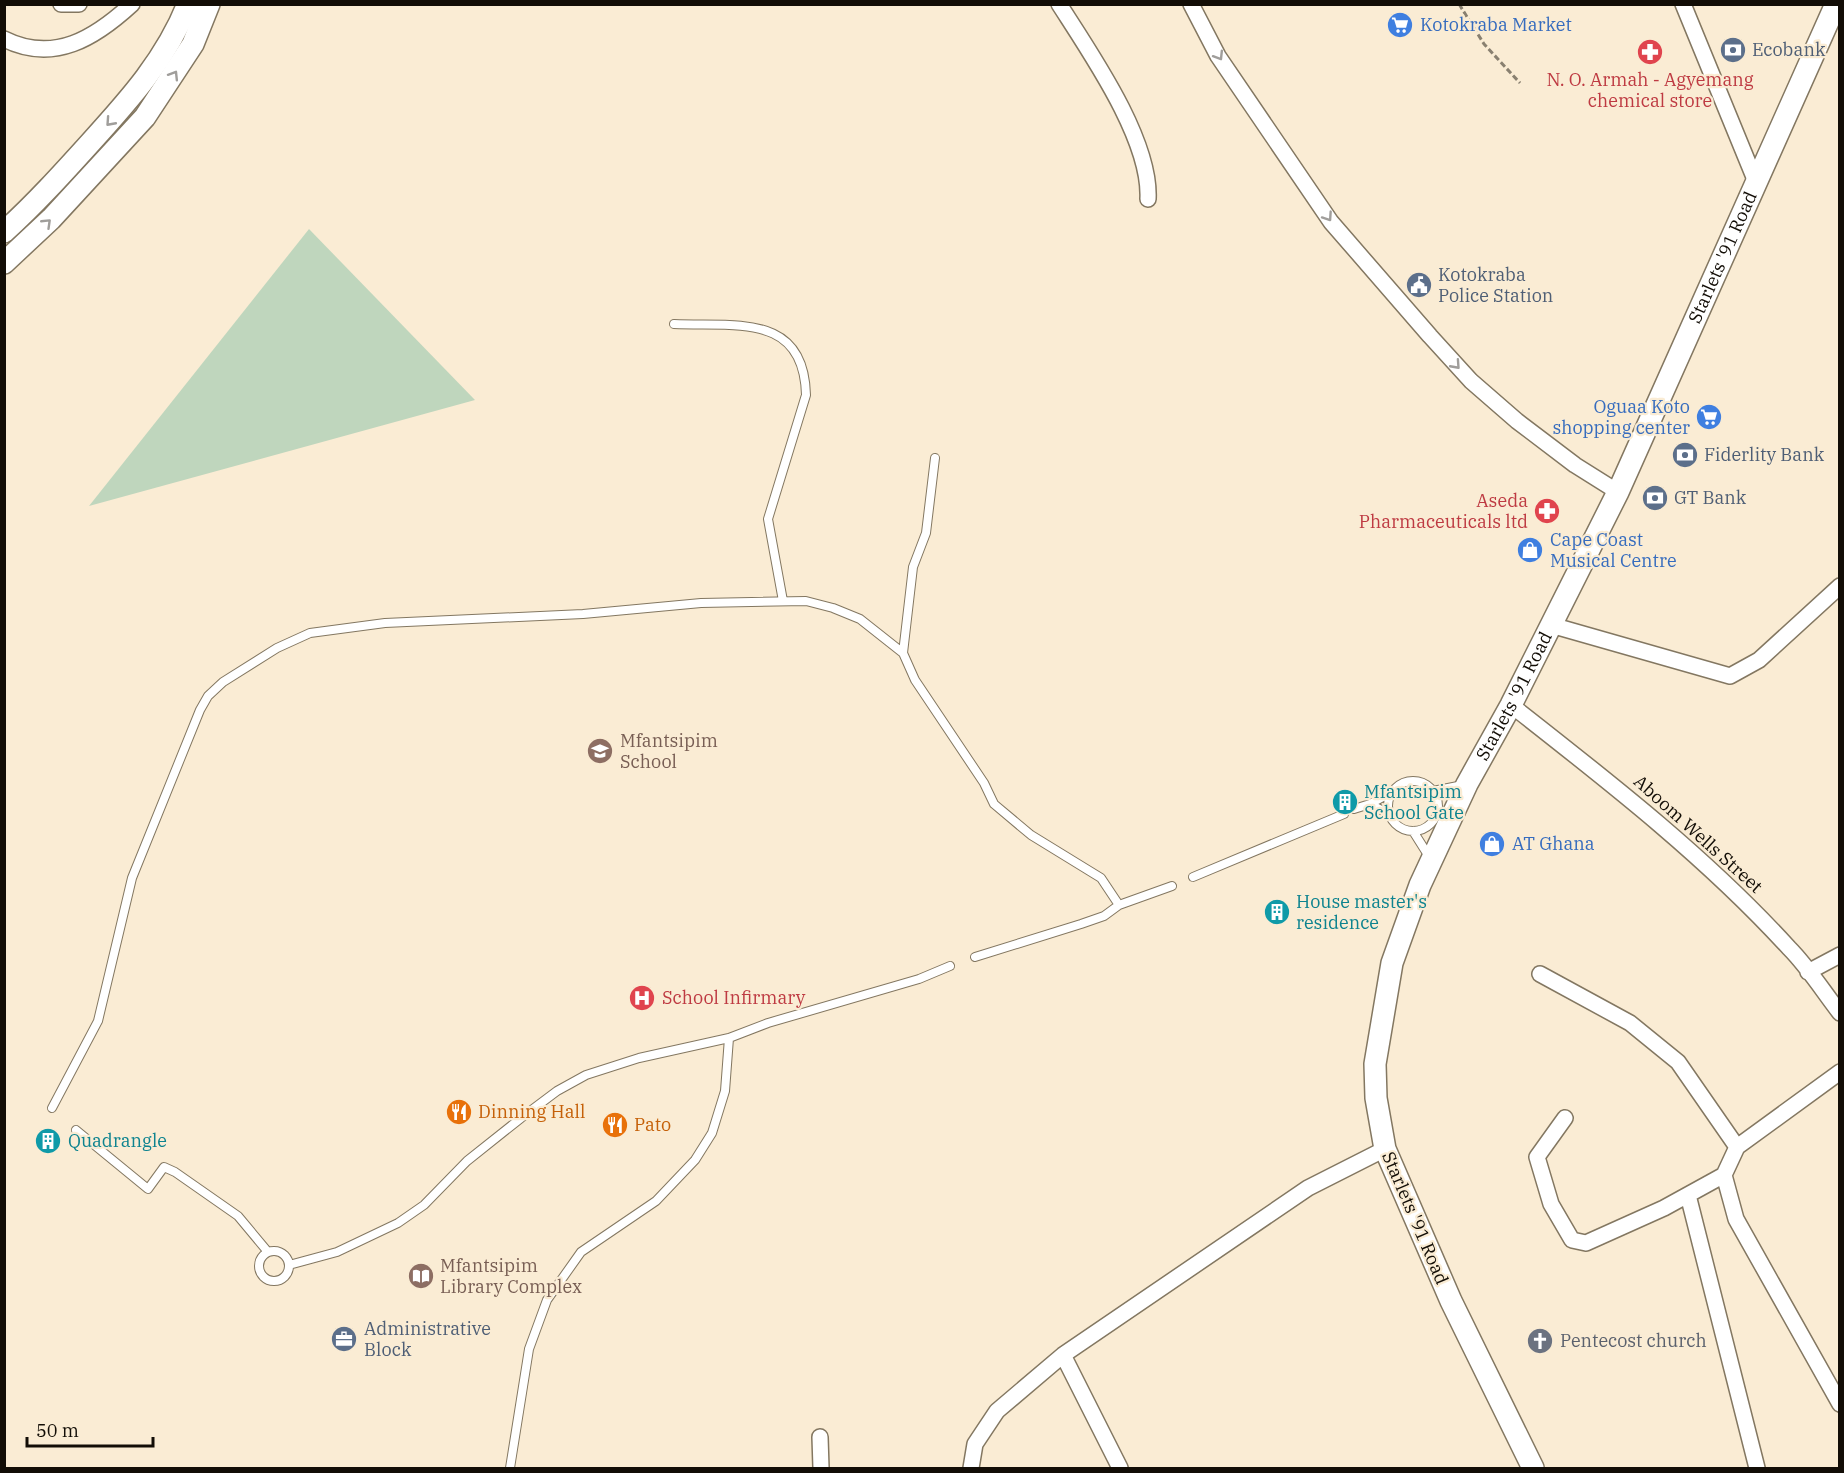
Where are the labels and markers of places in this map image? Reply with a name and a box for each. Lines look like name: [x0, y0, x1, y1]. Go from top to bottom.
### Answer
supermarket icon: Kotokraba Market: [1385, 10, 1415, 40]
place label: Kotokraba Market: [1420, 13, 1572, 36]
bank icon: Ecobank: [1718, 35, 1748, 65]
pharmacy icon: N. O. Armah - Agyemang chemical store: [1635, 37, 1665, 67]
place label: Ecobank: [1752, 38, 1826, 61]
place label: N. O. Armah - Agyemang chemical store: [1546, 68, 1754, 112]
place label: Kotokraba Police Station: [1438, 263, 1553, 307]
public building icon: Kotokraba Police Station: [1404, 270, 1434, 300]
place label: Oguaa Koto shopping center: [1552, 395, 1690, 439]
supermarket icon: Oguaa Koto shopping center: [1694, 402, 1724, 432]
bank icon: Fiderlity Bank: [1670, 440, 1700, 470]
place label: Fiderlity Bank: [1704, 443, 1825, 466]
bank icon: GT Bank: [1640, 483, 1670, 513]
place label: GT Bank: [1674, 486, 1747, 509]
place label: Aseda Pharmaceuticals ltd: [1359, 489, 1528, 533]
pharmacy icon: Aseda Pharmaceuticals ltd: [1532, 496, 1562, 526]
place label: Cape Coast Musical Centre: [1550, 528, 1677, 572]
shop icon: Cape Coast Musical Centre: [1515, 535, 1545, 565]
place label: Mfantsipim School: [620, 729, 718, 773]
school or university icon: Mfantsipim School: [585, 736, 615, 766]
place label: Mfantsipim School Gate: [1364, 780, 1464, 824]
building icon: Mfantsipim School Gate: [1330, 787, 1360, 817]
shop icon: AT Ghana: [1477, 829, 1507, 859]
place label: AT Ghana: [1512, 832, 1595, 855]
place label: House master's residence: [1296, 890, 1427, 934]
building icon: House master's residence: [1262, 897, 1292, 927]
hospital icon: School Infirmary: [627, 983, 657, 1013]
place label: School Infirmary: [662, 986, 806, 1009]
restaurant icon: Dinning Hall: [444, 1097, 474, 1127]
place label: Dinning Hall: [478, 1100, 585, 1123]
restaurant icon: Pato: [600, 1110, 630, 1140]
place label: Pato: [634, 1113, 671, 1136]
building icon: Quadrangle: [33, 1126, 63, 1156]
place label: Quadrangle: [68, 1129, 167, 1152]
place label: Mfantsipim Library Complex: [440, 1254, 582, 1298]
library icon: Mfantsipim Library Complex: [406, 1261, 436, 1291]
place label: Administrative Block: [364, 1317, 491, 1361]
office icon: Administrative Block: [329, 1324, 359, 1354]
church icon: Pentecost church: [1525, 1326, 1555, 1356]
place label: Pentecost church: [1560, 1329, 1707, 1352]

